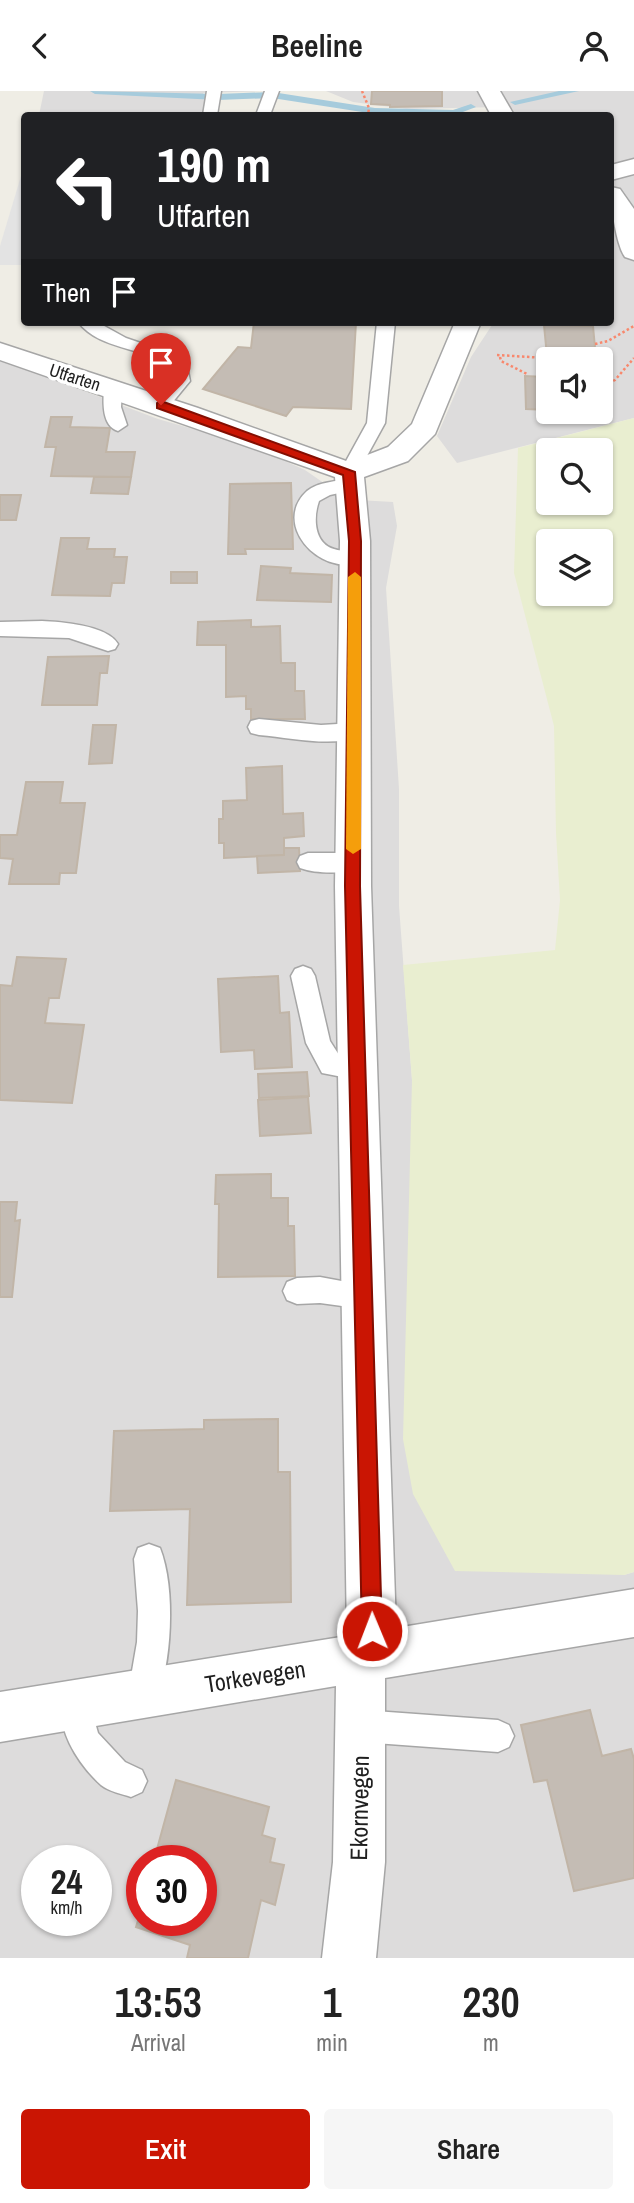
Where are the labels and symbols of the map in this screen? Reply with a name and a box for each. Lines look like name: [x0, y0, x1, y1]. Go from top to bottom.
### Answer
pin: [131, 333, 191, 405]
street label: Utfarten: [46, 357, 104, 397]
position arrow: [335, 1594, 409, 1668]
street label: Torkevegen: [202, 1652, 308, 1700]
street label: Ekornvegen: [342, 1755, 376, 1861]
speed limit sign: 30: [126, 1845, 217, 1936]

